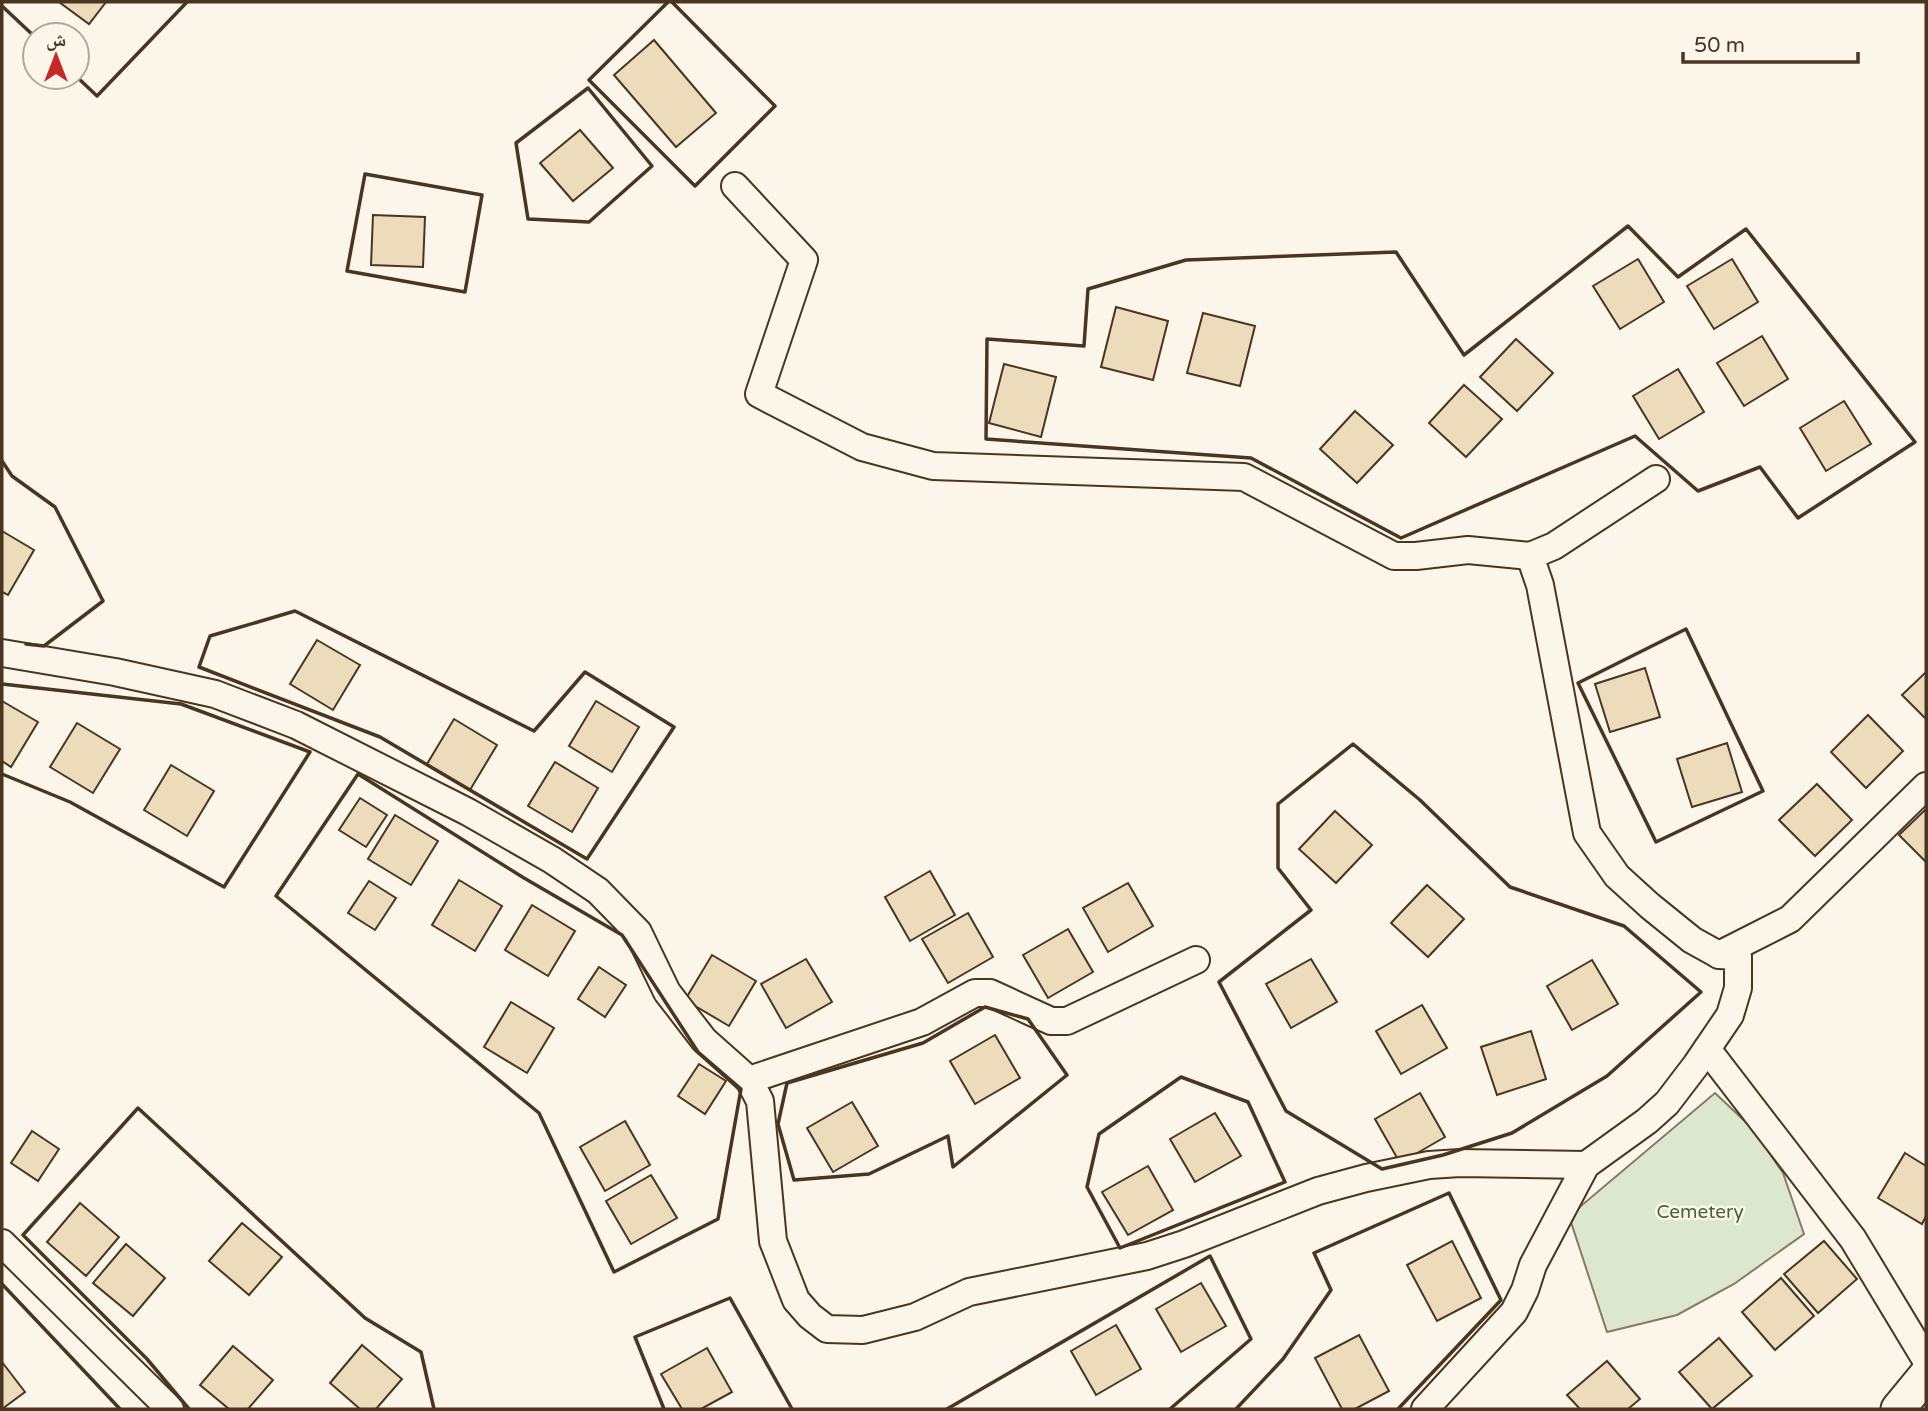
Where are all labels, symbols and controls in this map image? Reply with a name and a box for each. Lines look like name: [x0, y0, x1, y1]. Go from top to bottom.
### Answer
north arrow: [21, 21, 91, 91]
scale bar: [1683, 21, 1858, 65]
text: ش: [46, 29, 66, 51]
text: 50 m: [1694, 33, 1745, 58]
park label: Cemetery: [1656, 1201, 1744, 1223]

